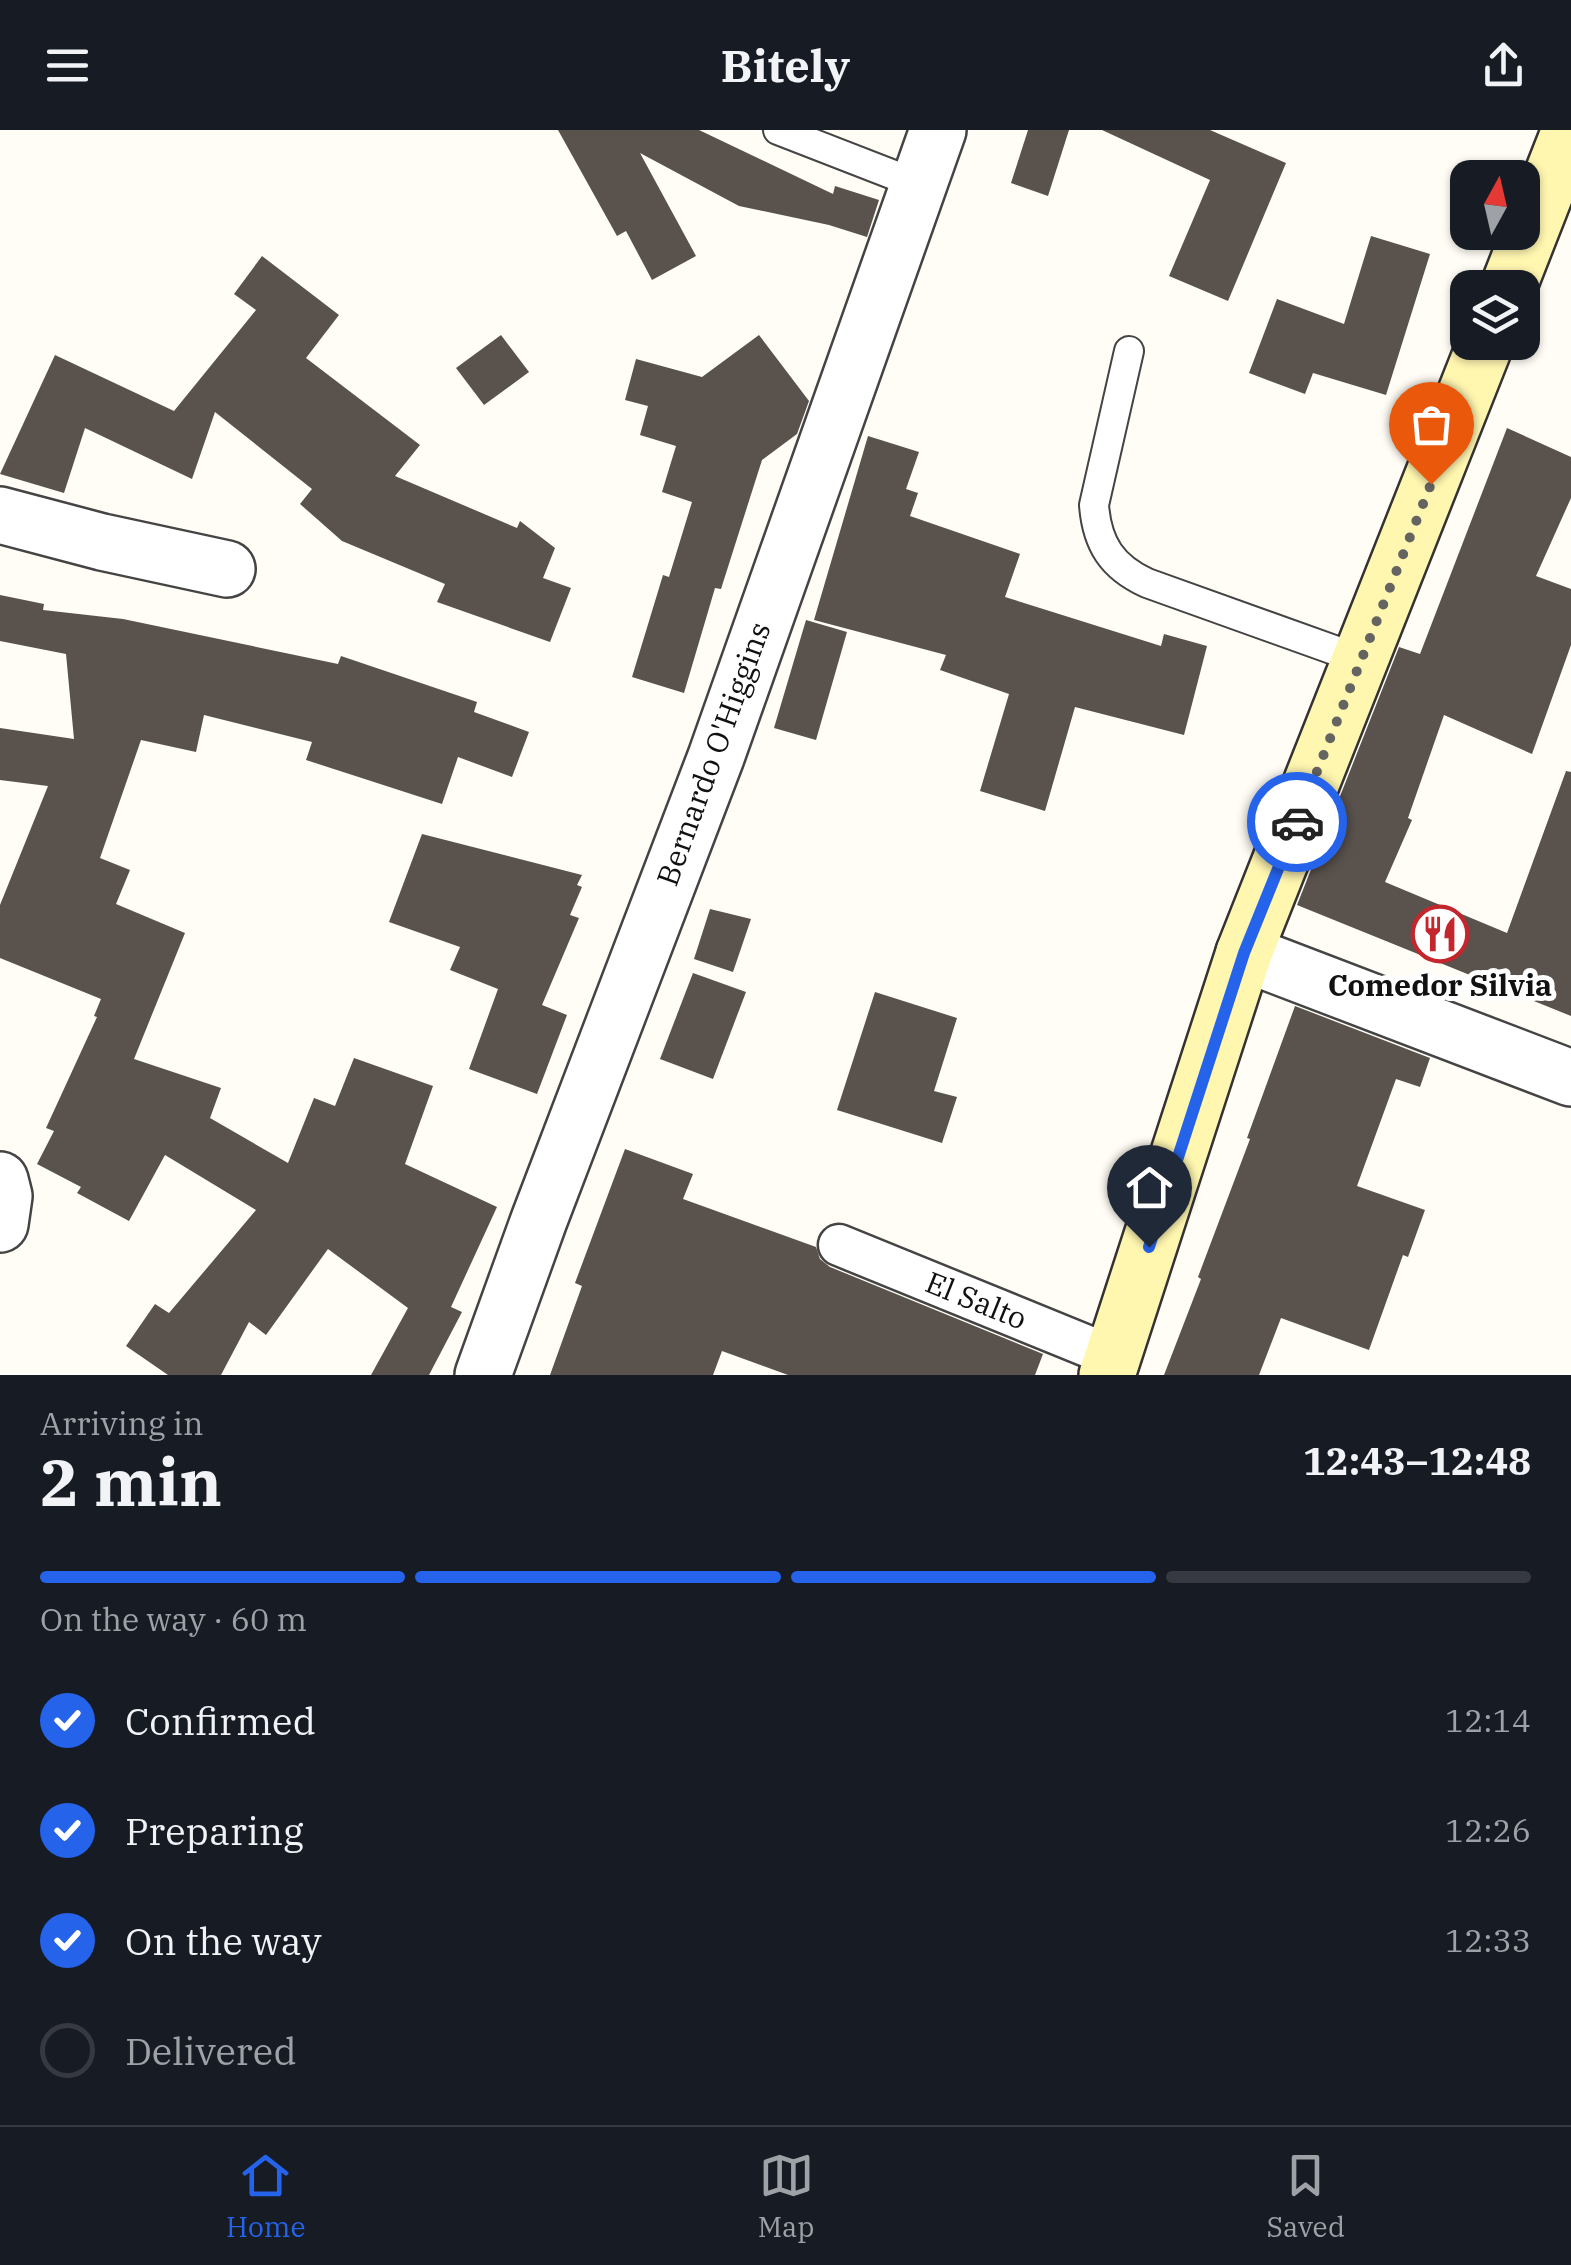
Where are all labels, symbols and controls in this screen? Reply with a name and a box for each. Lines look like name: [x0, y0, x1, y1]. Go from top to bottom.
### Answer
text: Bitely: [721, 36, 850, 94]
icon: menu: [40, 38, 95, 93]
icon: share: [1476, 38, 1531, 93]
north arrow: [1450, 160, 1540, 250]
map controls: [1450, 160, 1540, 360]
button: layers: [1450, 270, 1540, 360]
pin: [1389, 382, 1474, 485]
icon: bag: [1404, 397, 1459, 452]
street label: Bernardo O'Higgins: [647, 616, 778, 891]
courier: [1247, 772, 1347, 872]
icon: car: [1270, 795, 1325, 850]
restaurant icon: Comedor Silvia: [1410, 904, 1470, 964]
place label: Comedor Silvia: [1328, 965, 1552, 1004]
pin: [1107, 1145, 1192, 1248]
icon: home: [1122, 1160, 1177, 1215]
street label: El Salto: [920, 1262, 1033, 1337]
text: Arriving in: [40, 1402, 203, 1444]
text: 12:43–12:48: [1303, 1436, 1531, 1485]
text: 2 min: [40, 1439, 222, 1524]
text: On the way · 60 m: [40, 1598, 307, 1640]
icon: check: [40, 1693, 95, 1748]
text: Confirmed: [125, 1696, 316, 1745]
text: 12:14: [1445, 1699, 1531, 1741]
icon: check: [40, 1803, 95, 1858]
text: Preparing: [125, 1806, 304, 1855]
text: 12:26: [1445, 1809, 1531, 1851]
icon: check: [40, 1913, 95, 1968]
text: On the way: [125, 1916, 322, 1965]
text: 12:33: [1445, 1919, 1531, 1961]
text: Delivered: [125, 2026, 297, 2075]
tab: Home: [226, 2148, 306, 2245]
tab: Map: [758, 2148, 815, 2245]
tab: Saved: [1267, 2148, 1345, 2245]

